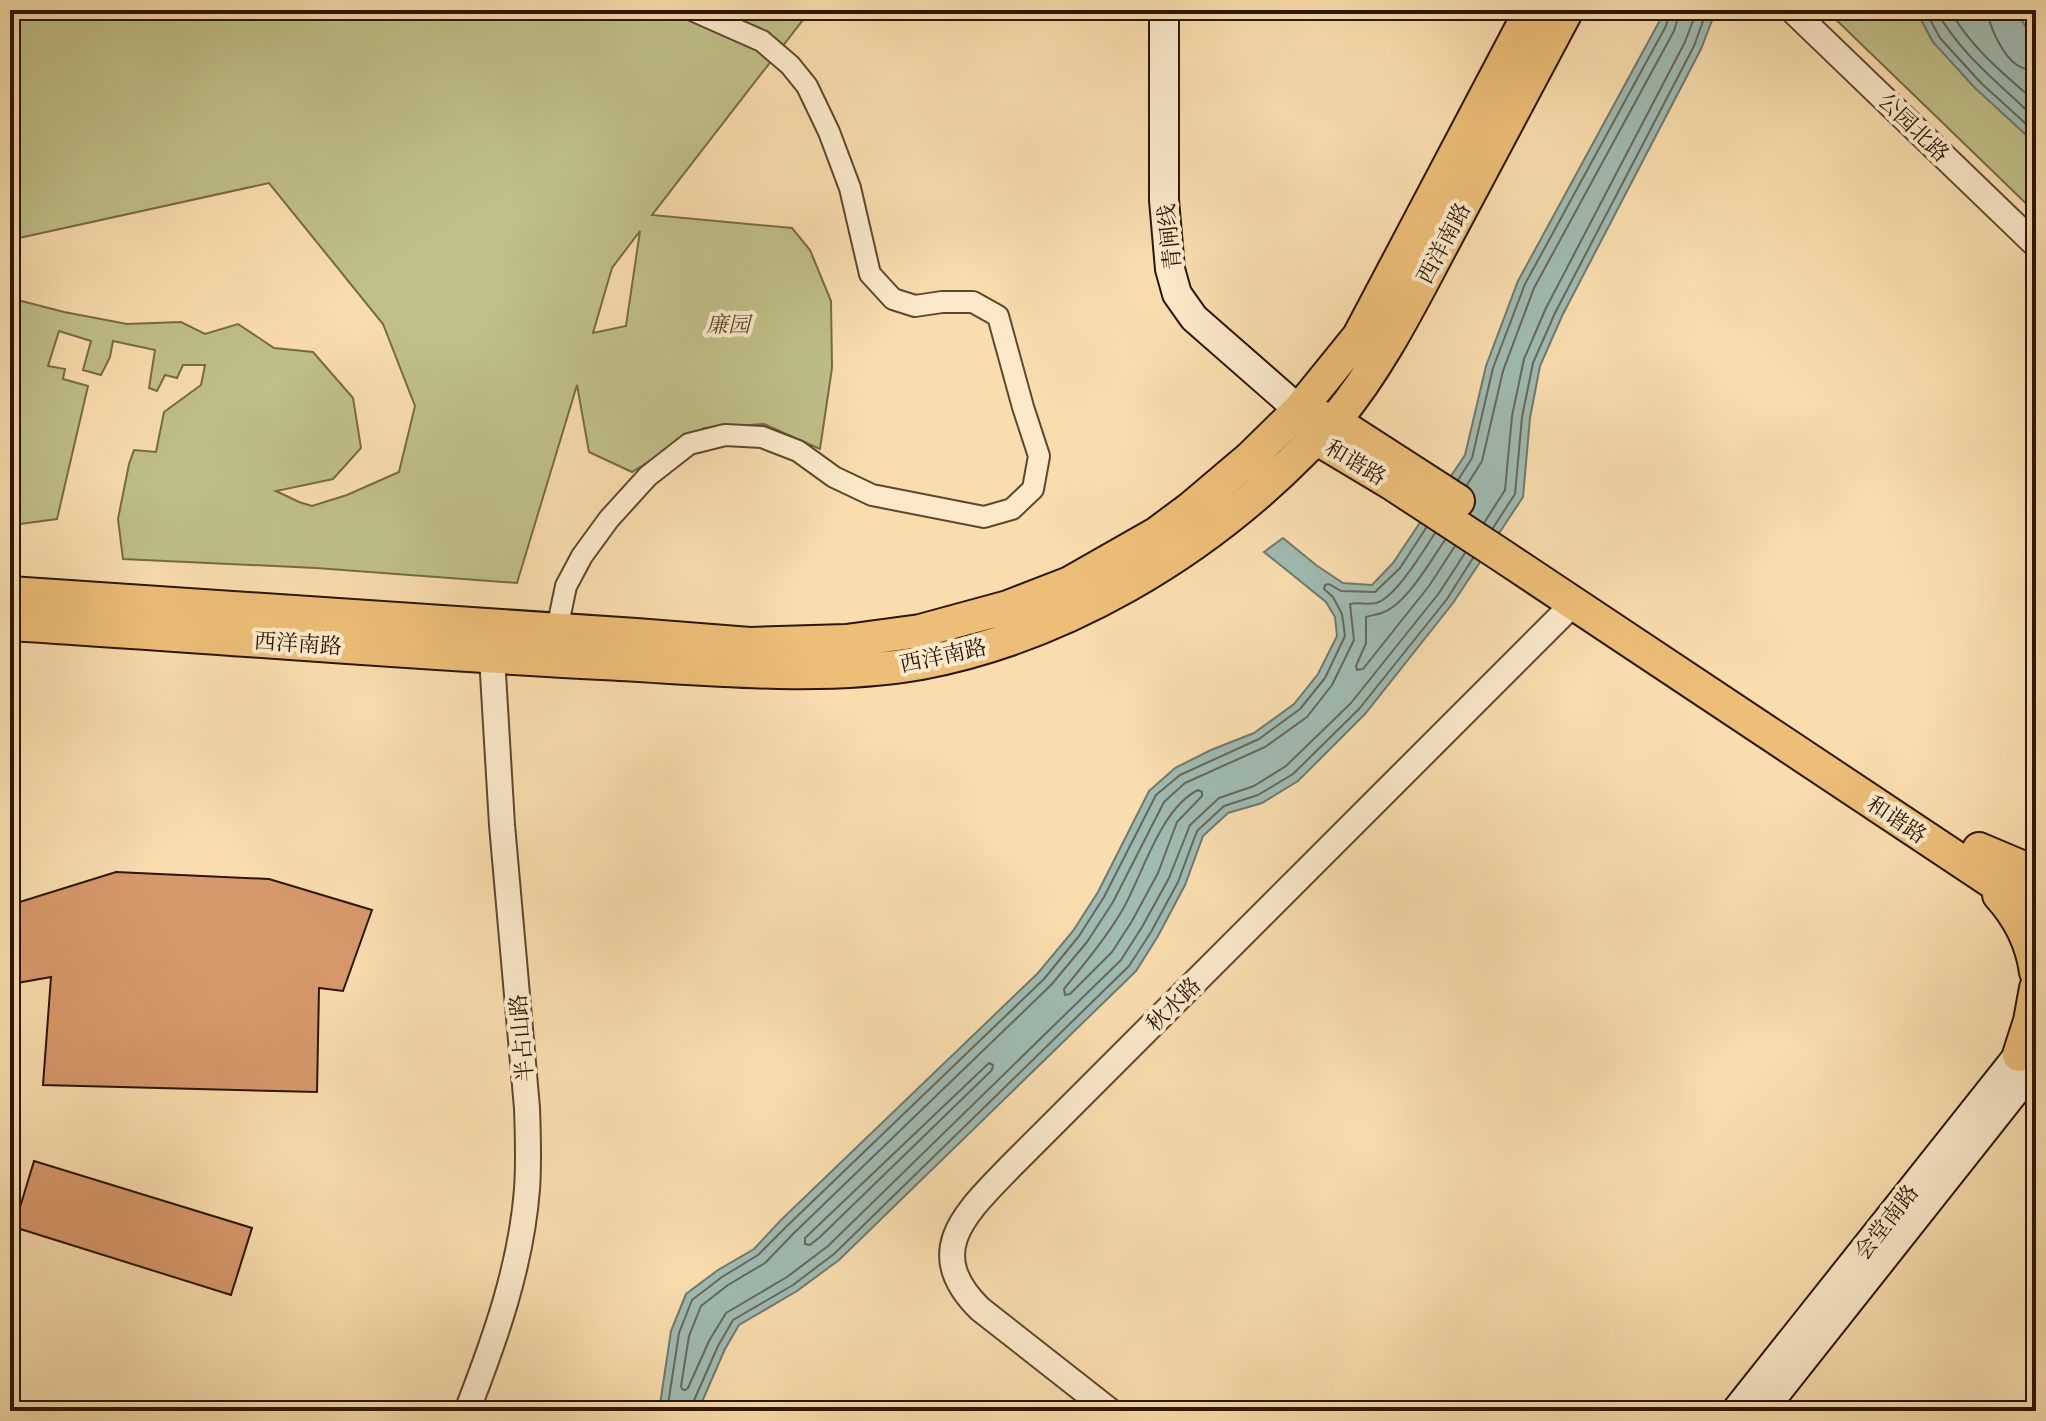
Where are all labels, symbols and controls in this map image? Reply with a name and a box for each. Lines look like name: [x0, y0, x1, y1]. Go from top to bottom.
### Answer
street label: 公园北路: [1870, 87, 1955, 171]
street label: 西洋南路: [1411, 198, 1480, 290]
street label: 青闸线: [1153, 202, 1190, 271]
park label: 廉园: [706, 311, 753, 342]
street label: 和谐路: [1318, 434, 1391, 494]
street label: 西洋南路: [253, 627, 343, 664]
street label: 西洋南路: [897, 633, 990, 682]
street label: 和谐路: [1860, 790, 1932, 852]
street label: 秋水路: [1140, 971, 1209, 1040]
street label: 半占山路: [504, 993, 543, 1083]
street label: 会堂南路: [1849, 1179, 1927, 1268]

